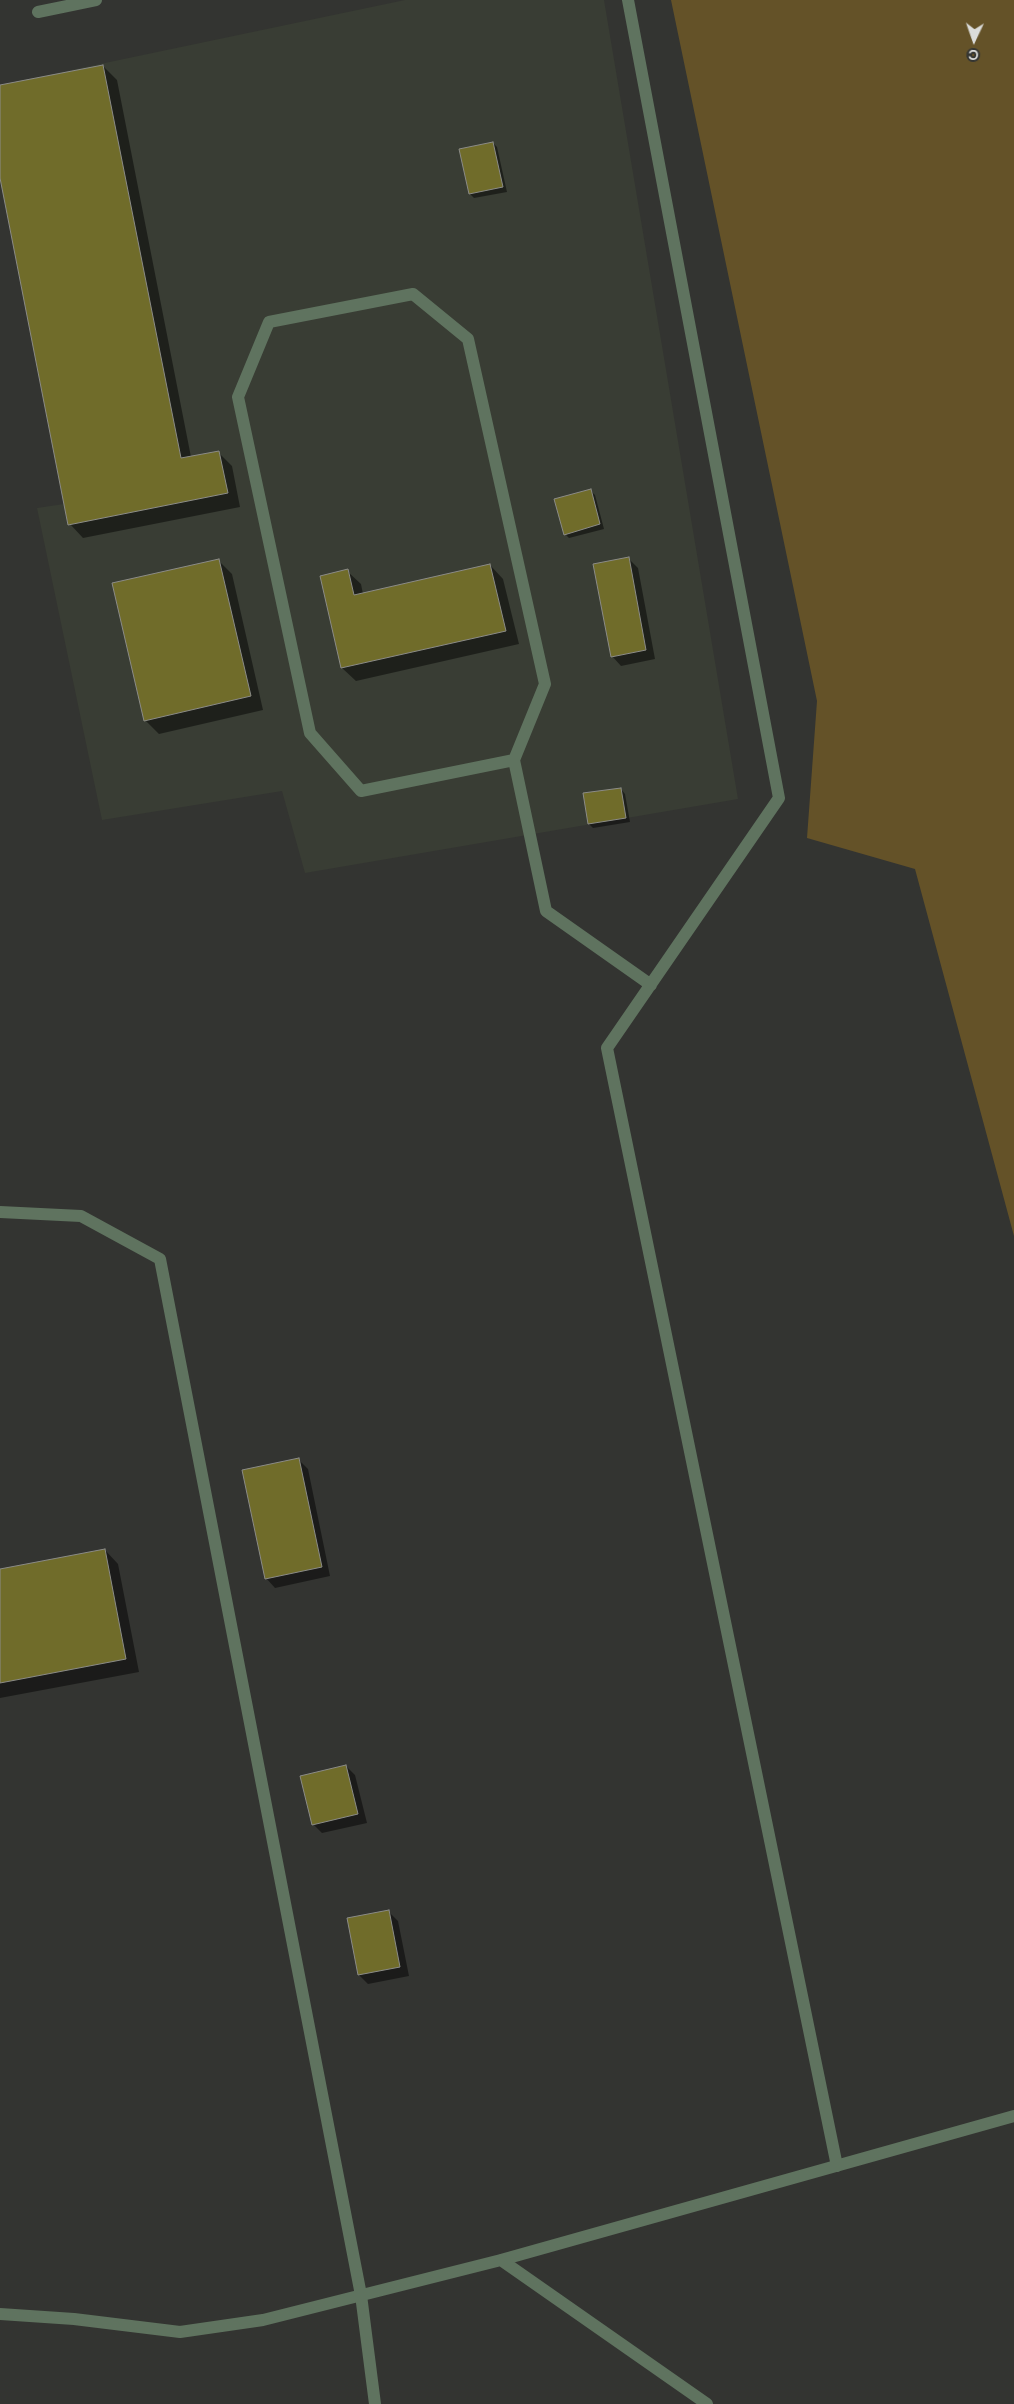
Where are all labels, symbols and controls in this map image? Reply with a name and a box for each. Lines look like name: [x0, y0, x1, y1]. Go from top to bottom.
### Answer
north arrow: [949, 15, 999, 65]
text: С: [968, 46, 979, 65]

